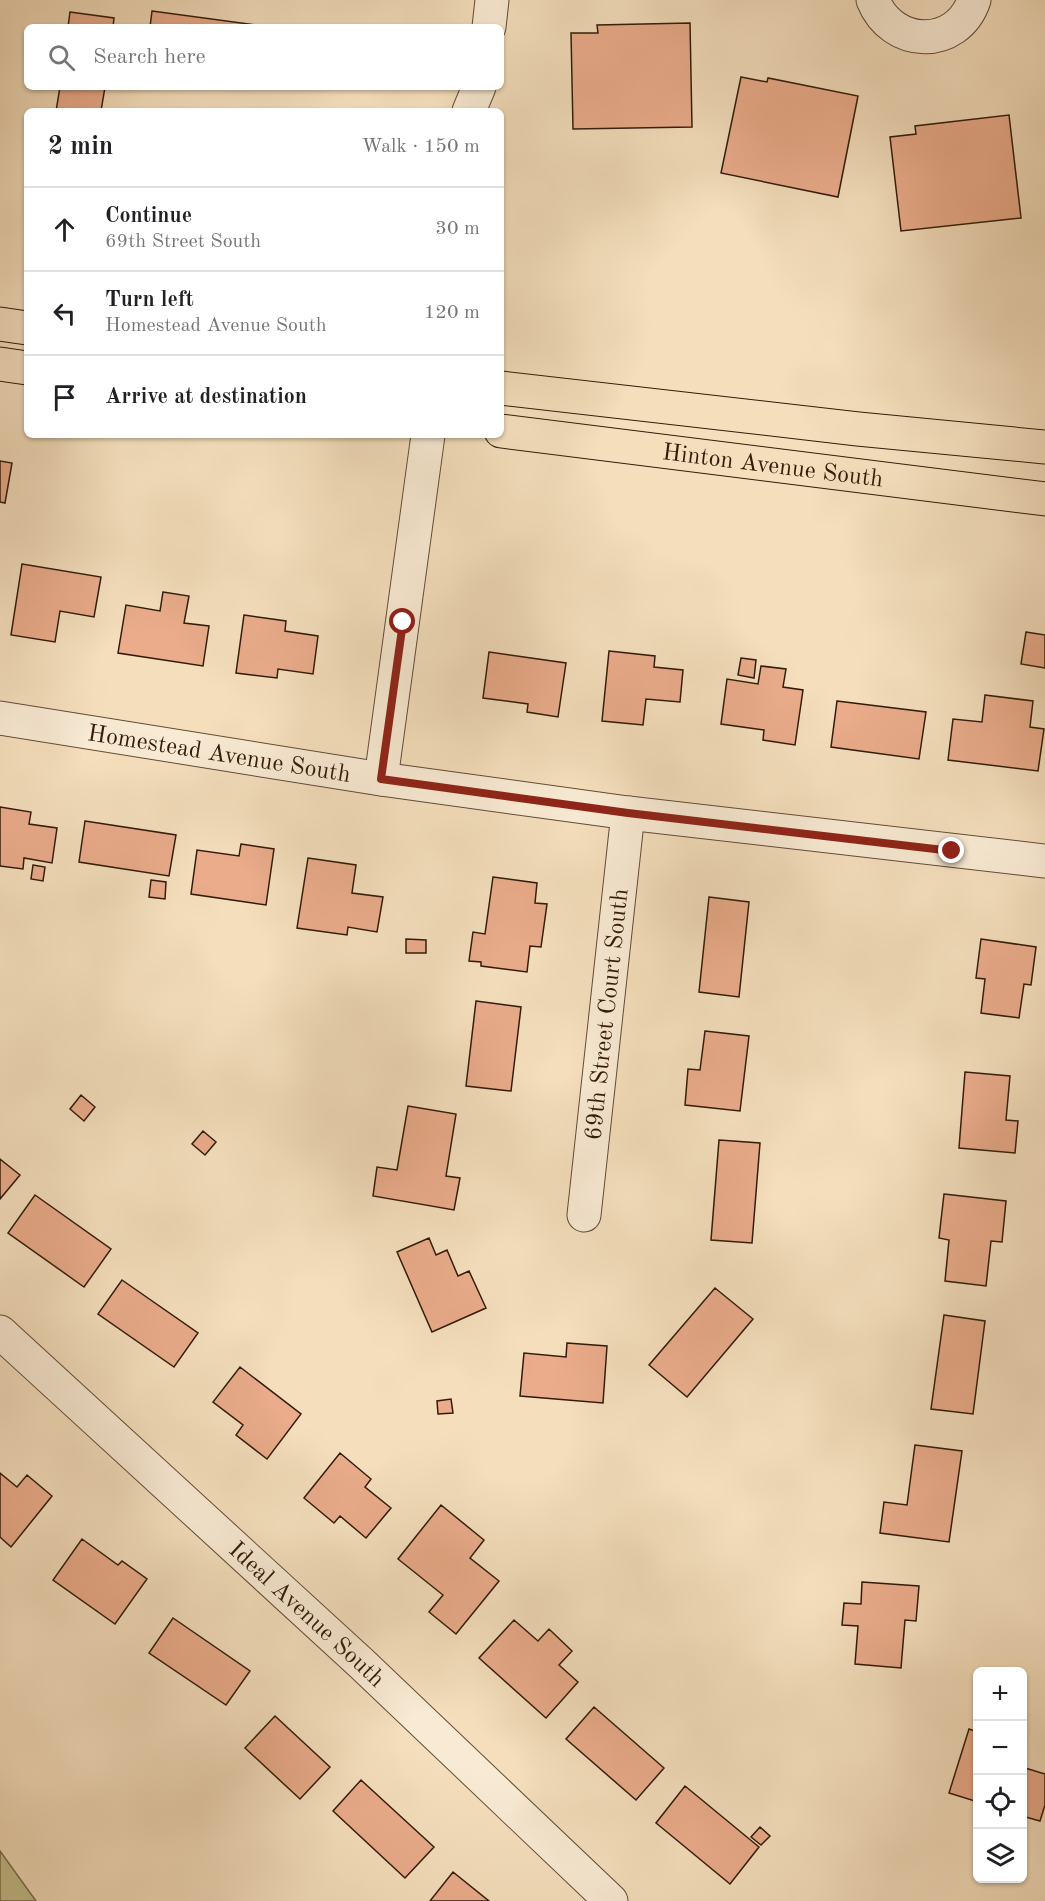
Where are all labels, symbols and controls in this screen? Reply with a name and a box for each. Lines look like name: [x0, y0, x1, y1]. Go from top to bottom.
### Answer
search box: [24, 24, 504, 90]
icon: search: [45, 41, 78, 74]
text: Search here: [93, 46, 206, 68]
text: 2 min: [48, 134, 113, 160]
text: Walk · 150 m: [361, 137, 480, 157]
text: Continue: [105, 205, 192, 227]
icon: ahead: [48, 213, 81, 246]
text: 30 m: [435, 219, 480, 239]
text: 69th Street South: [105, 232, 261, 252]
text: Turn left: [105, 289, 194, 311]
icon: left: [48, 297, 81, 330]
text: 120 m: [424, 303, 480, 323]
text: Homestead Avenue South: [105, 316, 327, 336]
icon: arrive: [48, 381, 81, 414]
text: Arrive at destination: [105, 386, 307, 408]
street label: Hinton Avenue South: [661, 441, 885, 493]
route start: [389, 608, 415, 634]
street label: Homestead Avenue South: [86, 722, 352, 788]
route end: [938, 837, 964, 863]
street label: 69th Street Court South: [582, 887, 634, 1142]
street label: Ideal Avenue South: [223, 1538, 388, 1693]
map controls: [973, 1667, 1027, 1883]
button: +: [973, 1667, 1027, 1721]
button: −: [973, 1721, 1027, 1775]
button: locate: [973, 1775, 1027, 1829]
button: layers: [973, 1829, 1027, 1883]

